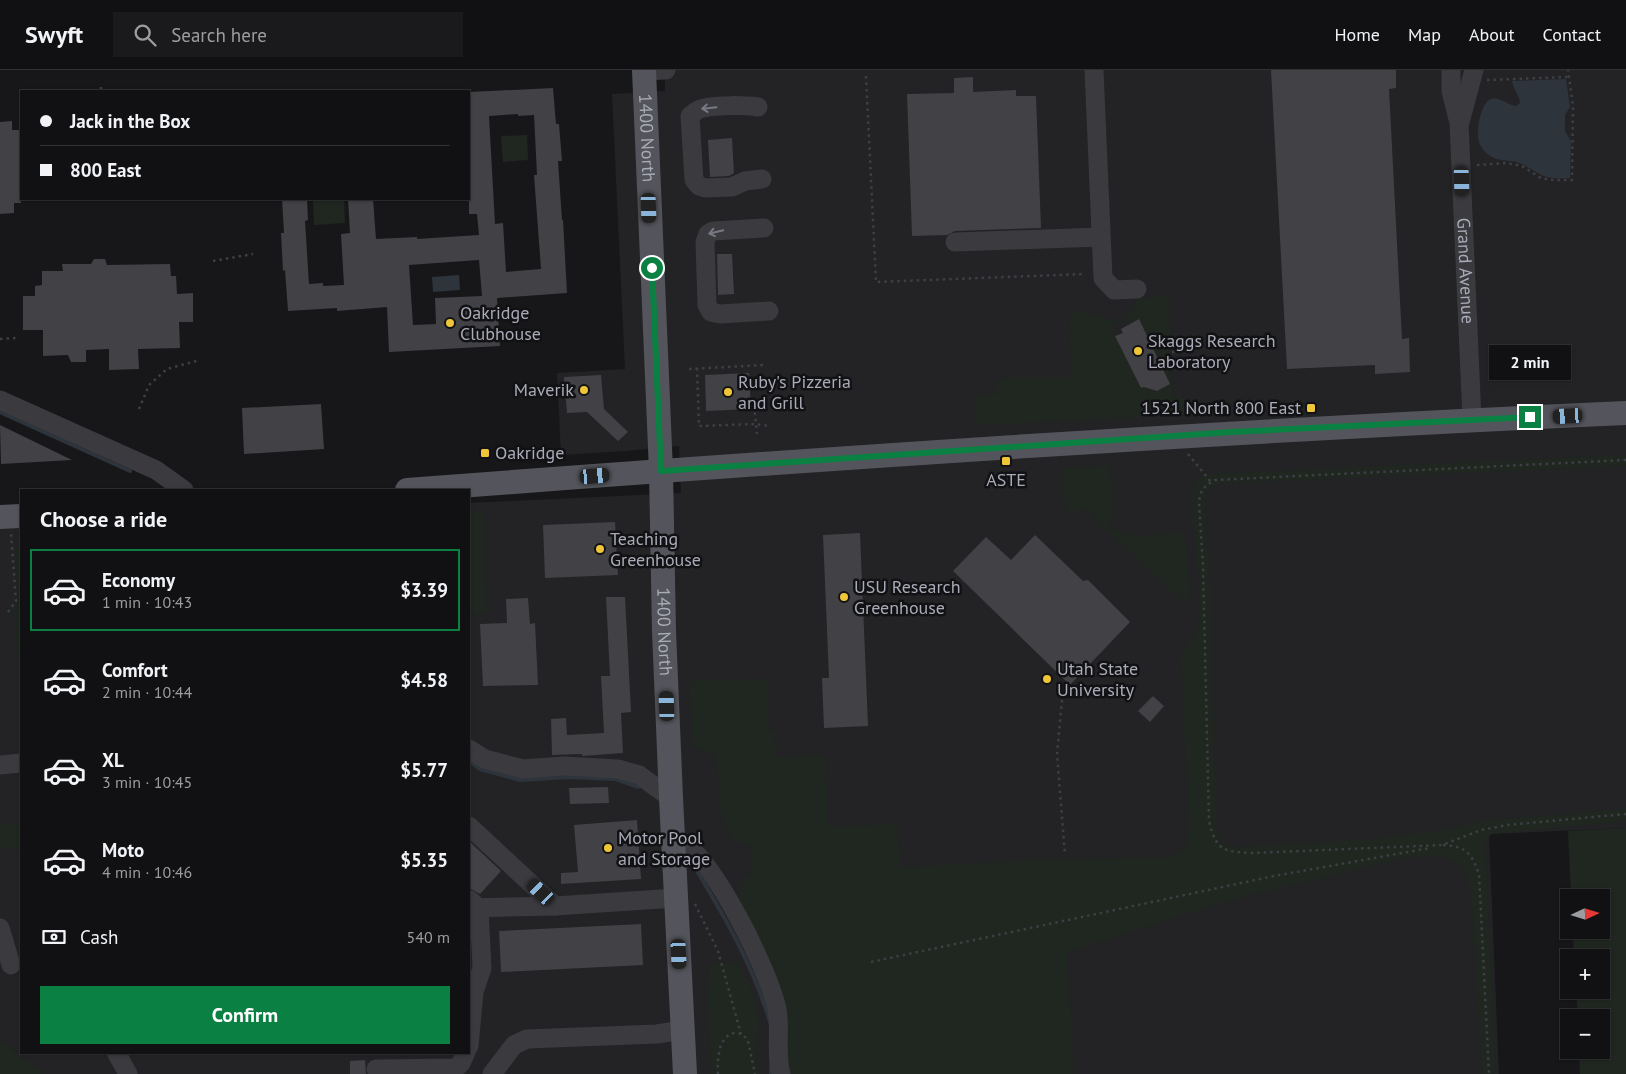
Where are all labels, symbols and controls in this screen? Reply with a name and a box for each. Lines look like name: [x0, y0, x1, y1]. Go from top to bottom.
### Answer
search box: [113, 12, 463, 57]
text: Swyft: [25, 19, 83, 50]
icon: search: [131, 21, 159, 49]
text: Search here: [171, 23, 267, 47]
text: Home: [1334, 23, 1380, 46]
text: Map: [1408, 23, 1441, 46]
text: About: [1469, 23, 1515, 46]
text: Contact: [1543, 23, 1601, 46]
street label: 1400 North: [634, 93, 661, 183]
one-way arrow: [702, 103, 718, 113]
text: Jack in the Box: [70, 109, 190, 133]
text: 800 East: [70, 158, 141, 182]
car: [1453, 166, 1470, 196]
car: [640, 193, 657, 223]
street label: Grand Avenue: [1452, 217, 1480, 324]
one-way arrow: [708, 228, 724, 237]
route start: [641, 257, 663, 279]
place label: Oakridge Clubhouse: [460, 301, 541, 345]
marker: Oakridge Clubhouse: [444, 317, 456, 329]
place label: Skaggs Research Laboratory: [1148, 329, 1276, 373]
callout: 2 min: [1489, 344, 1571, 380]
marker: Skaggs Research Laboratory: [1132, 345, 1144, 357]
text: 2 min: [1510, 352, 1550, 372]
place label: Ruby's Pizzeria and Grill: [738, 370, 851, 414]
place label: Maverik: [514, 378, 574, 401]
marker: Maverik: [578, 384, 590, 396]
marker: Ruby's Pizzeria and Grill: [722, 386, 734, 398]
place label: 1521 North 800 East: [1141, 396, 1301, 419]
marker: 1521 North 800 East: [1305, 402, 1317, 414]
route end: [1519, 406, 1541, 428]
car: [1552, 408, 1583, 424]
place label: Oakridge: [495, 441, 564, 464]
marker: Oakridge: [479, 447, 491, 459]
marker: ASTE: [1000, 455, 1012, 467]
car: [579, 467, 610, 485]
place label: ASTE: [986, 468, 1026, 491]
text: Choose a ride: [40, 505, 167, 533]
place label: Teaching Greenhouse: [610, 527, 701, 571]
marker: Teaching Greenhouse: [594, 543, 606, 555]
icon: car: [42, 568, 87, 613]
text: Economy: [102, 568, 175, 592]
place label: USU Research Greenhouse: [854, 575, 961, 619]
text: $3.39: [400, 578, 448, 602]
street label: 1400 North: [652, 587, 678, 676]
marker: USU Research Greenhouse: [838, 591, 850, 603]
text: 1 min · 10:43: [102, 592, 192, 612]
place label: Utah State University: [1057, 657, 1138, 701]
icon: car: [42, 658, 87, 703]
text: Comfort: [102, 658, 168, 682]
text: $4.58: [400, 668, 448, 692]
marker: Utah State University: [1041, 673, 1053, 685]
text: 2 min · 10:44: [102, 682, 192, 702]
car: [658, 691, 675, 721]
icon: car: [42, 748, 87, 793]
text: XL: [102, 748, 124, 772]
text: $5.77: [400, 758, 448, 782]
text: 3 min · 10:45: [102, 772, 192, 792]
place label: Motor Pool and Storage: [618, 826, 710, 870]
icon: car: [42, 838, 87, 883]
text: Moto: [102, 838, 144, 862]
marker: Motor Pool and Storage: [602, 842, 614, 854]
text: $5.35: [400, 848, 448, 872]
text: 4 min · 10:46: [102, 862, 192, 882]
car: [524, 876, 557, 908]
north arrow: [1560, 889, 1610, 939]
map controls: [1560, 889, 1610, 1059]
icon: cash: [40, 923, 68, 951]
text: Cash: [80, 925, 118, 949]
text: 540 m: [407, 927, 450, 947]
car: [670, 939, 687, 969]
button: +: [1560, 949, 1610, 999]
button: Confirm: [40, 986, 450, 1044]
button: −: [1560, 1009, 1610, 1059]

